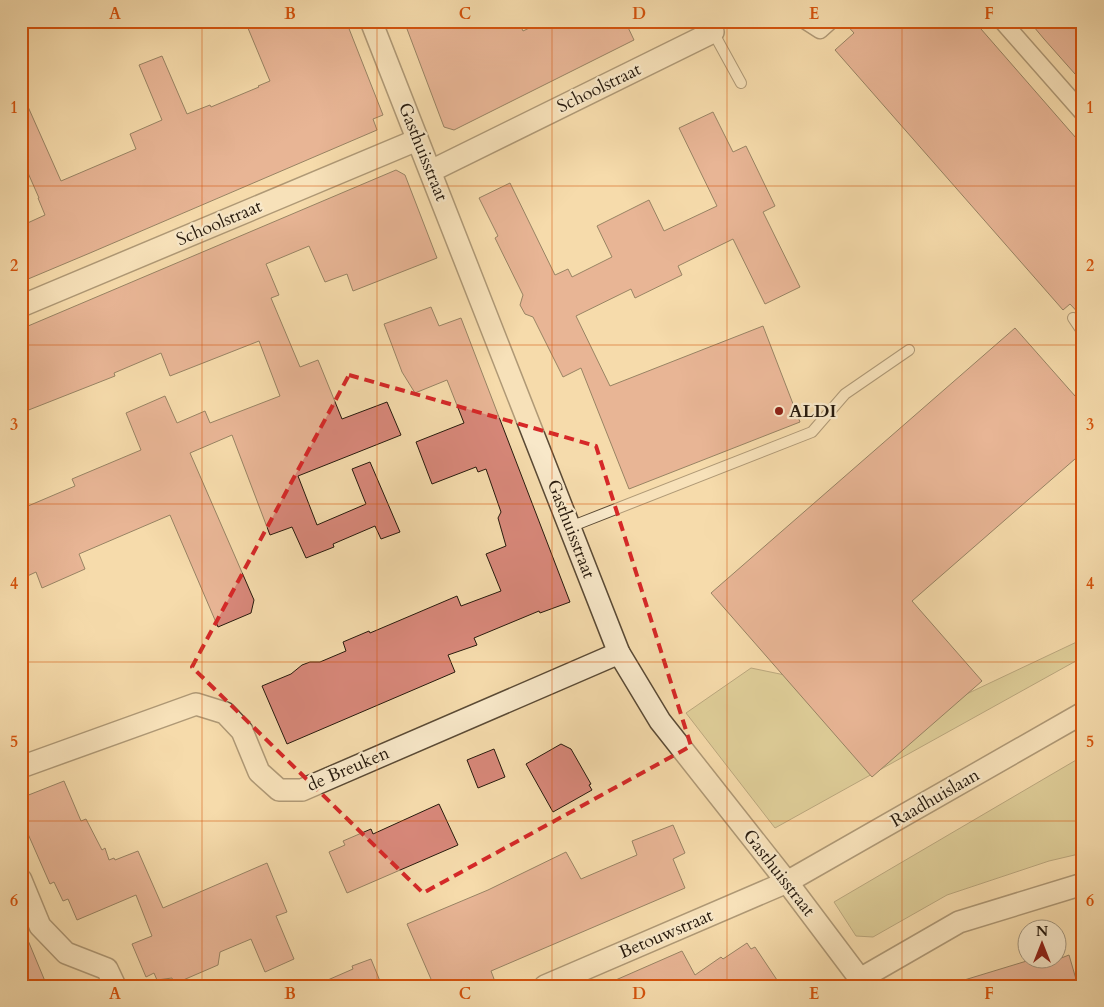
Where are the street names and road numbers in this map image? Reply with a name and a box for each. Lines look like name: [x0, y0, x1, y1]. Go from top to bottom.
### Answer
street label: Schoolstraat: [553, 57, 645, 119]
street label: Gasthuisstraat: [392, 99, 454, 205]
street label: Schoolstraat: [172, 194, 266, 252]
street label: Gasthuisstraat: [541, 476, 601, 582]
street label: de Breuken: [303, 740, 394, 798]
street label: Raadhuislaan: [886, 762, 985, 834]
street label: Gasthuisstraat: [737, 824, 821, 922]
street label: Betouwstraat: [615, 903, 717, 965]

